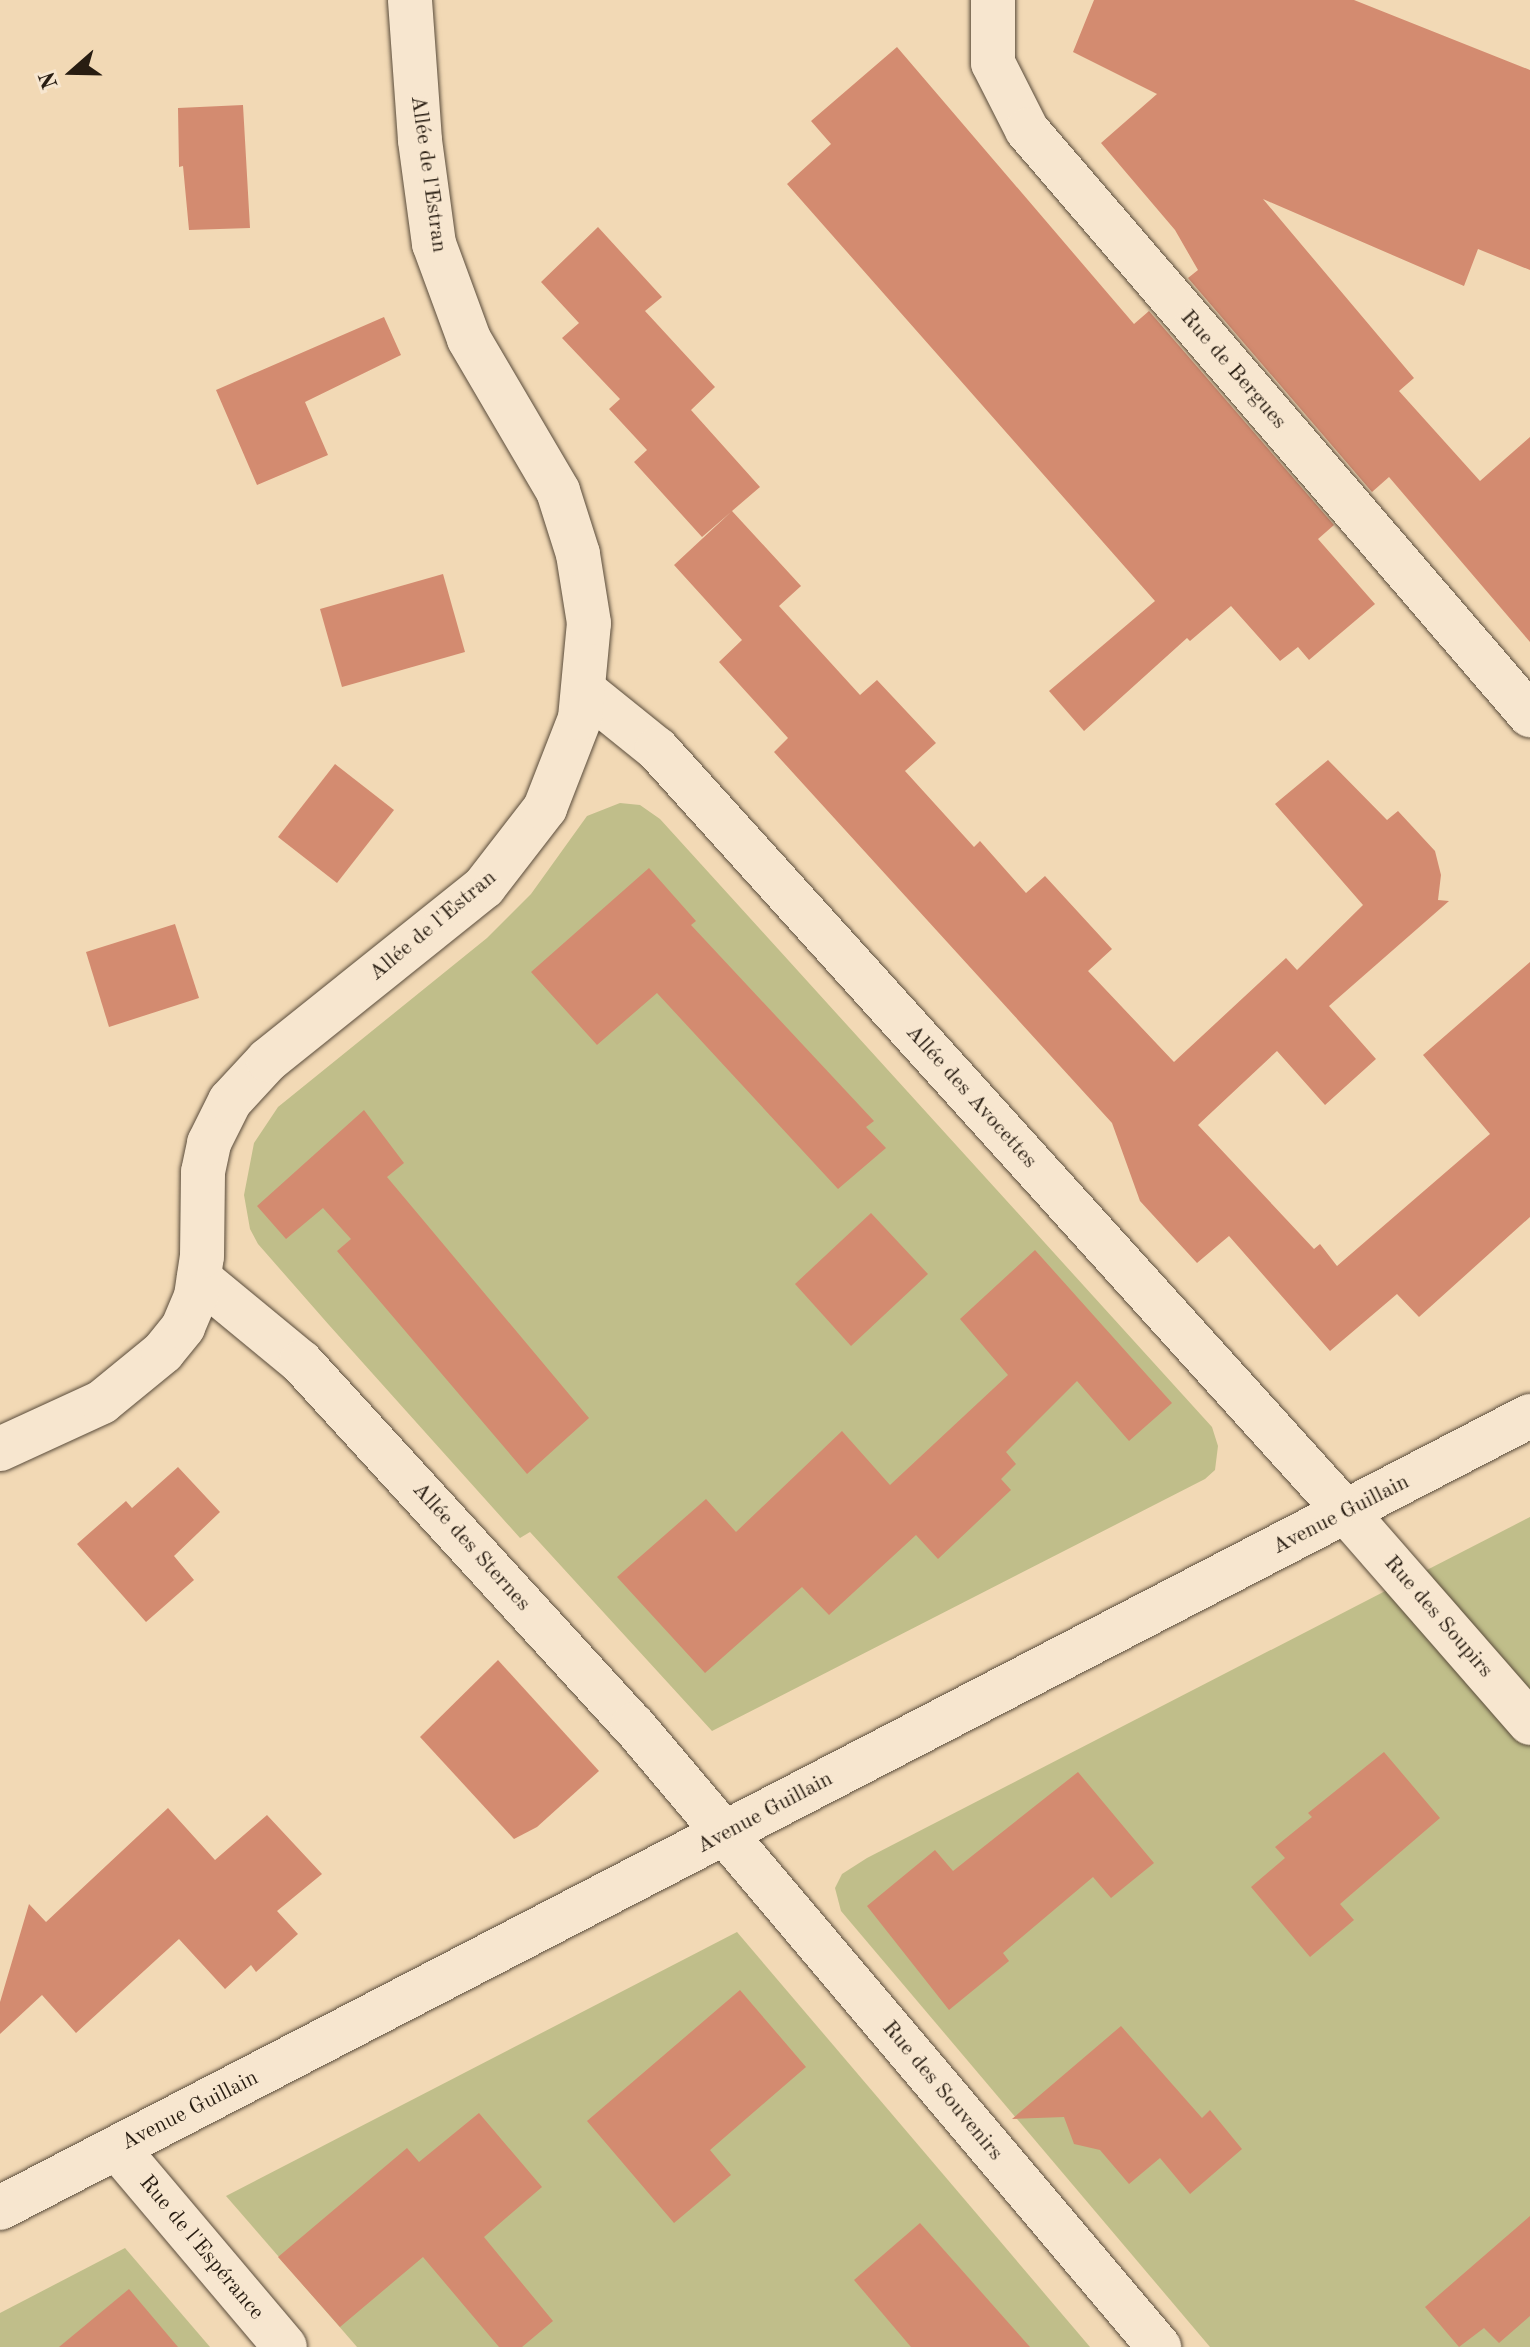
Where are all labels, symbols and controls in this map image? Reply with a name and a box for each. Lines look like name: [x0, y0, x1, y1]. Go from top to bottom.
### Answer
north arrow: [32, 32, 112, 112]
text: N: [36, 69, 63, 92]
street label: Allée de l'Estran: [404, 94, 452, 254]
street label: Rue de Bergues: [1174, 305, 1292, 435]
street label: Allée de l'Estran: [364, 865, 502, 987]
street label: Allée des Avocettes: [900, 1020, 1042, 1174]
street label: Avenue Guillain: [1268, 1469, 1414, 1561]
street label: Allée des Sternes: [406, 1477, 536, 1617]
street label: Rue des Soupirs: [1378, 1550, 1498, 1684]
street label: Avenue Guillain: [693, 1766, 837, 1860]
street label: Rue des Souvenirs: [876, 2016, 1008, 2166]
street label: Avenue Guillain: [117, 2065, 263, 2157]
street label: Rue de l'Espérance: [133, 2170, 269, 2326]

